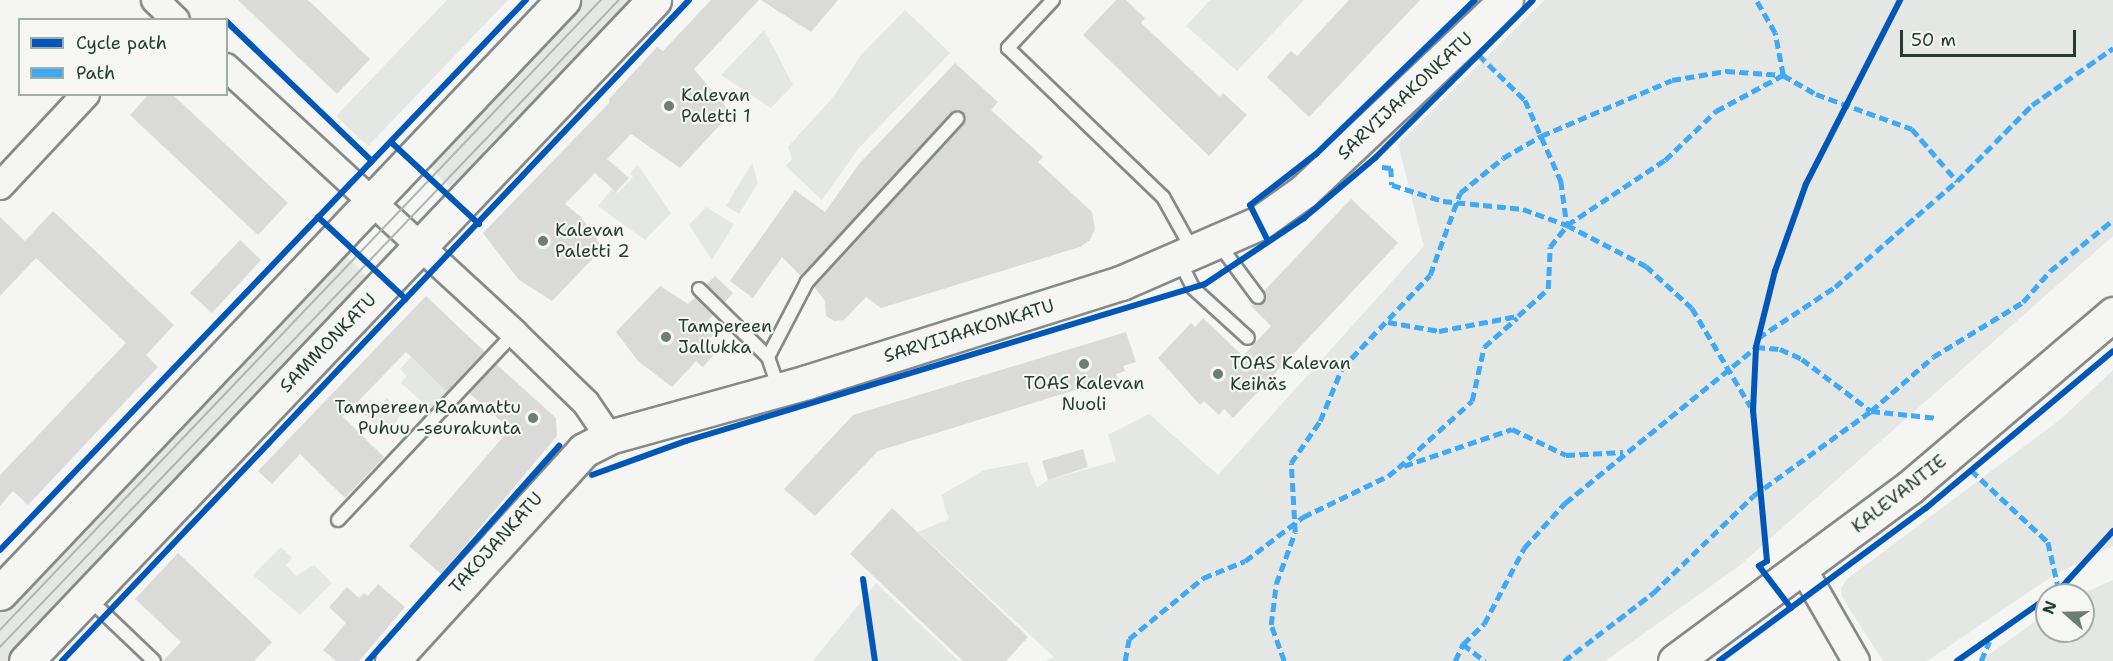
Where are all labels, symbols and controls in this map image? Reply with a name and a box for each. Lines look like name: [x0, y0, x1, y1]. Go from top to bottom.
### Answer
legend: [18, 18, 228, 96]
scale bar: [1903, 18, 2078, 56]
street label: SARVIJAAKONKATU: [1333, 28, 1477, 164]
text: 50 m: [1911, 28, 1956, 52]
text: Cycle path: [76, 31, 167, 55]
text: Path: [76, 61, 115, 85]
place label: Kalevan Paletti 1: [681, 85, 751, 128]
marker: Kalevan Paletti 1: [662, 99, 676, 113]
place label: Kalevan Paletti 2: [555, 220, 630, 262]
marker: Kalevan Paletti 2: [536, 234, 550, 248]
street label: SAMMONKATU: [275, 289, 381, 397]
street label: SARVIJAAKONKATU: [881, 295, 1057, 367]
place label: Tampereen Jallukka: [678, 316, 772, 358]
marker: Tampereen Jallukka: [659, 330, 673, 344]
place label: TOAS Kalevan Keihäs: [1230, 353, 1351, 395]
marker: TOAS Kalevan Nuoli: [1077, 357, 1091, 371]
marker: TOAS Kalevan Keihäs: [1211, 367, 1225, 381]
place label: TOAS Kalevan Nuoli: [1024, 373, 1144, 416]
place label: Tampereen Raamattu Puhuu -seurakunta: [335, 397, 521, 440]
marker: Tampereen Raamattu Puhuu -seurakunta: [526, 411, 540, 425]
street label: KALEVANTIE: [1847, 450, 1951, 538]
street label: TAKOJANKATU: [445, 488, 547, 598]
north arrow: [2035, 583, 2095, 643]
text: N: [2037, 598, 2062, 617]

